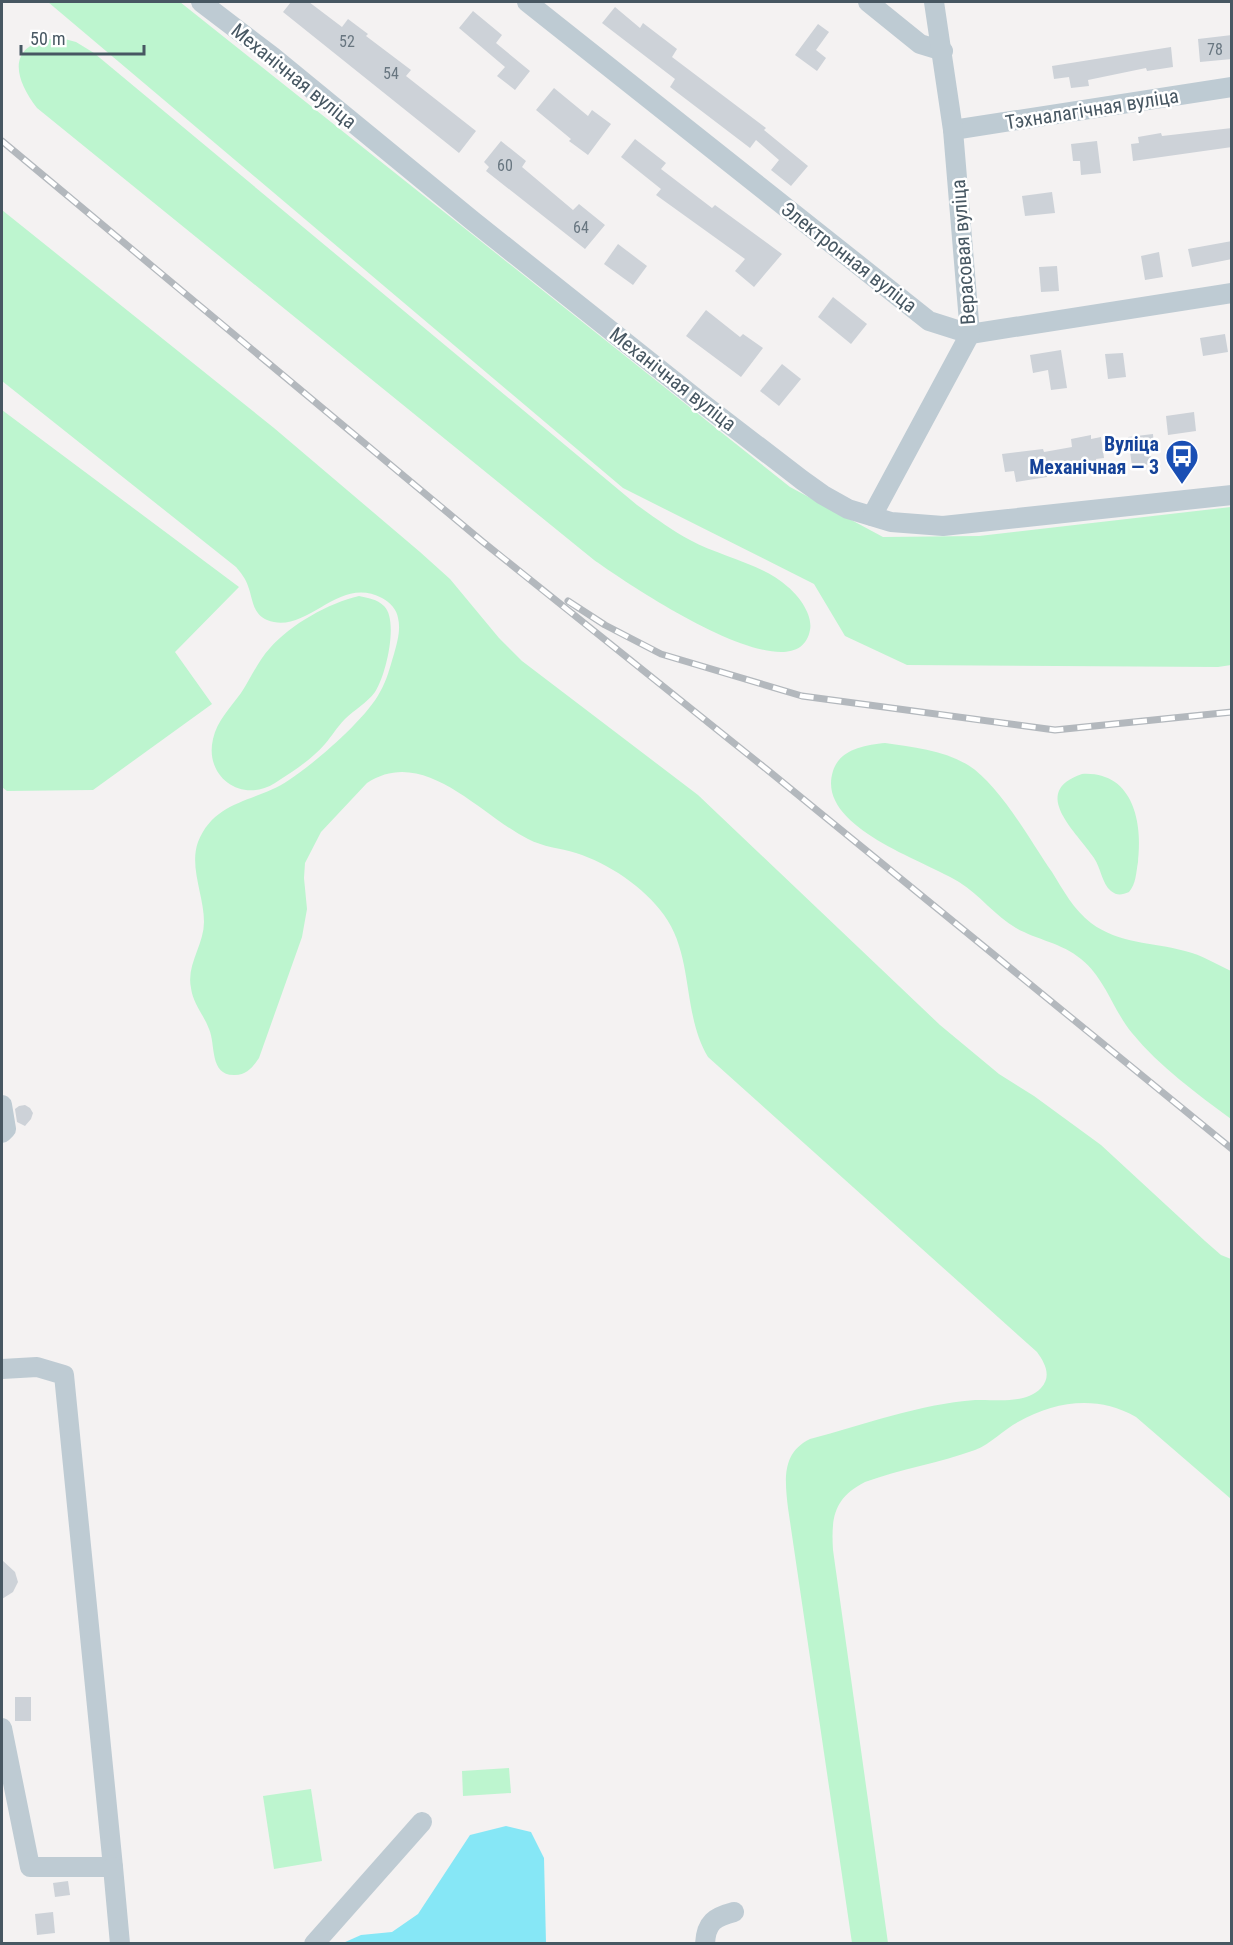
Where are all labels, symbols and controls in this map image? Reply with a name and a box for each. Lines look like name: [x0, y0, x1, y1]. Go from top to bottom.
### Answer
scale bar: [21, 18, 144, 56]
street label: Механічная вуліца: [227, 18, 361, 134]
text: 50 m: [30, 28, 65, 49]
house number: 52: [339, 32, 355, 51]
house number: 78: [1207, 40, 1223, 59]
house number: 54: [383, 64, 399, 83]
street label: Тэхналагічная вуліца: [1004, 83, 1180, 135]
house number: 60: [497, 156, 513, 175]
street label: Верасовая вуліца: [946, 179, 980, 325]
street label: Электронная вуліца: [776, 196, 922, 318]
house number: 64: [573, 218, 589, 237]
street label: Механічная вуліца: [605, 322, 741, 436]
place label: Вуліца Механічная — 3: [1029, 432, 1159, 479]
bus stop icon: Вуліца Механічная — 3: [1164, 438, 1200, 485]

